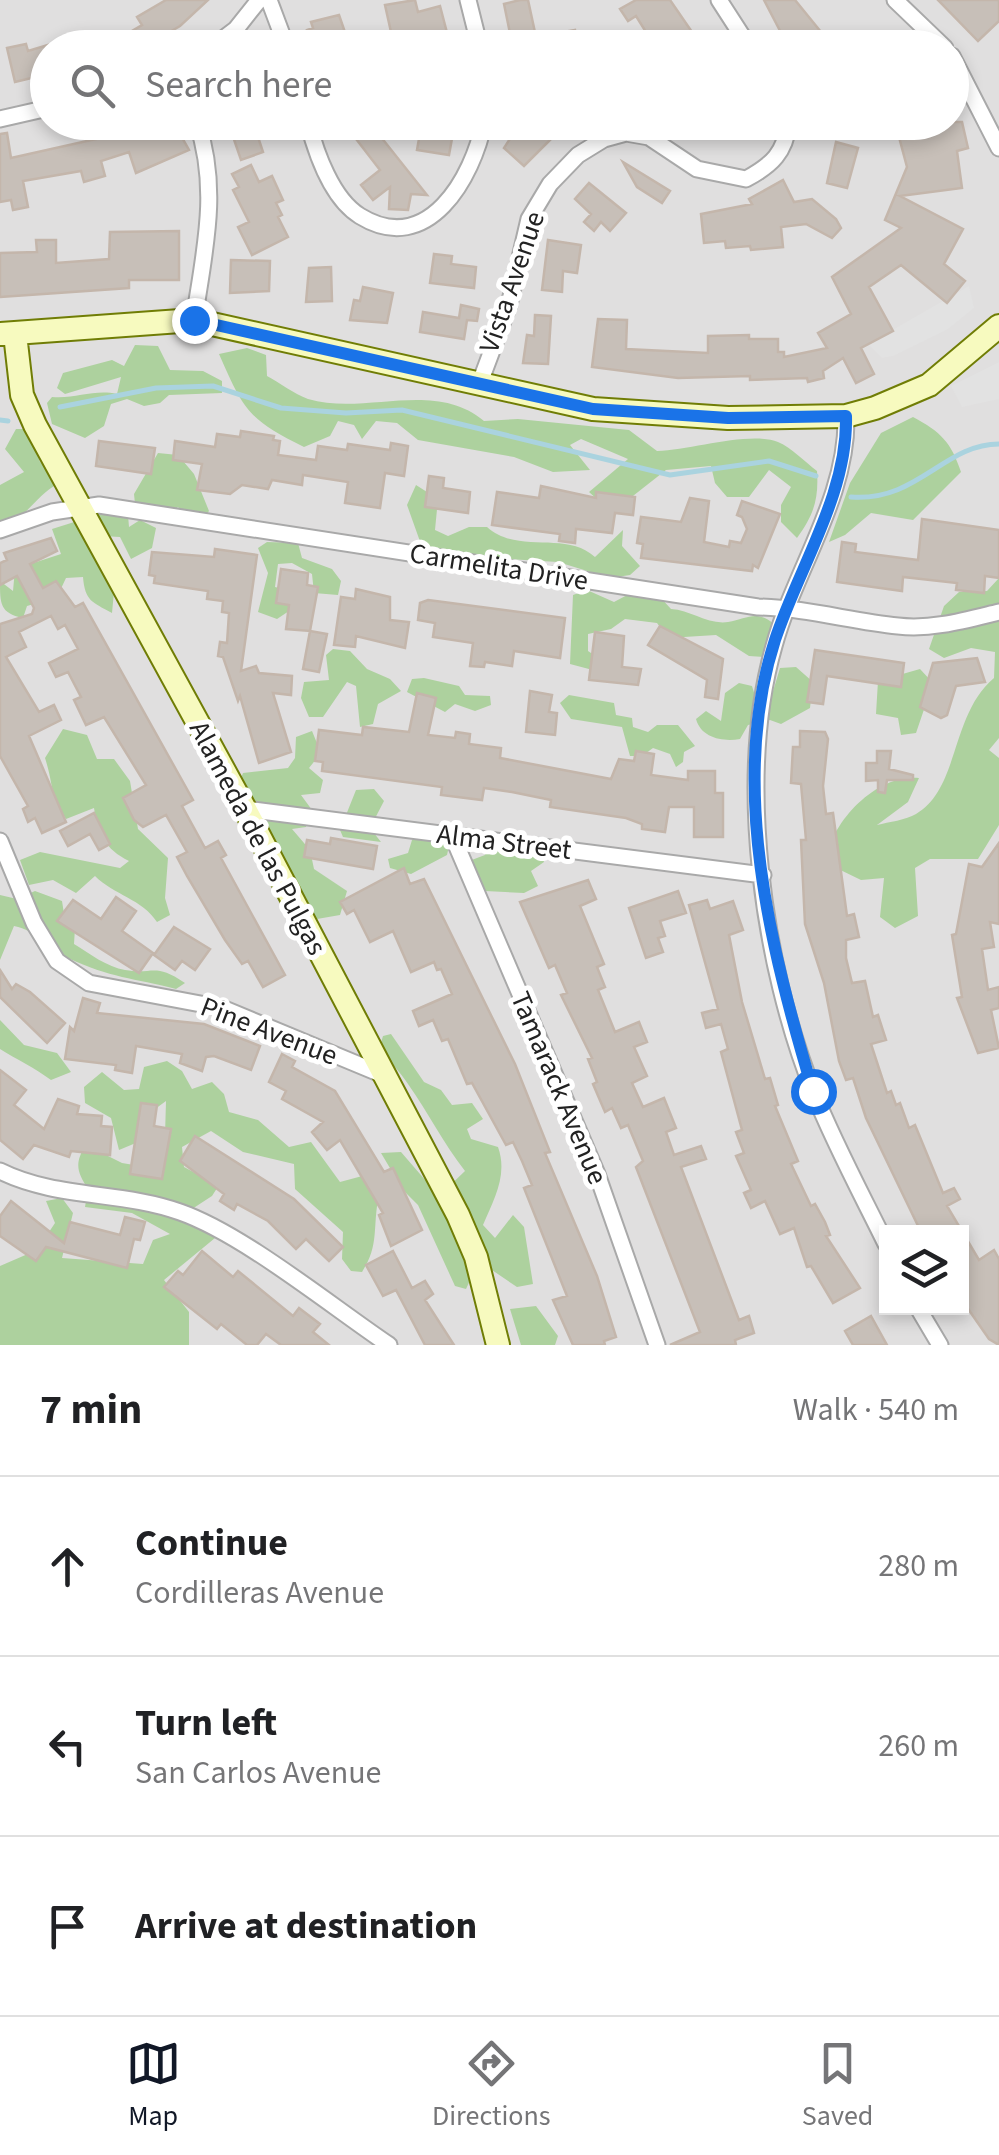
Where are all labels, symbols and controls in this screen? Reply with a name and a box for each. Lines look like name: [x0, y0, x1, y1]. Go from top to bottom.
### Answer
search box: [30, 30, 969, 140]
icon: search: [65, 58, 120, 113]
text: Search here: [145, 58, 332, 112]
street label: Vista Avenue: [469, 206, 555, 358]
route end: [172, 298, 218, 344]
street label: Carmelita Drive: [407, 533, 591, 601]
street label: Alameda de las Pulgas: [179, 714, 337, 962]
street label: Alma Street: [434, 814, 574, 870]
street label: Tamarack Avenue: [500, 985, 618, 1191]
street label: Pine Avenue: [195, 987, 343, 1075]
route start: [791, 1069, 837, 1115]
map controls: [879, 1225, 969, 1315]
button: layers: [879, 1225, 969, 1315]
text: 7 min: [40, 1380, 142, 1440]
text: Walk · 540 m: [793, 1387, 959, 1433]
text: Continue: [135, 1516, 288, 1570]
icon: ahead: [40, 1539, 95, 1594]
text: 280 m: [878, 1543, 959, 1589]
text: Cordilleras Avenue: [135, 1570, 384, 1616]
text: Turn left: [135, 1696, 277, 1750]
icon: left: [40, 1719, 95, 1774]
text: 260 m: [878, 1723, 959, 1769]
text: San Carlos Avenue: [135, 1750, 382, 1796]
icon: arrive: [40, 1899, 95, 1954]
text: Arrive at destination: [135, 1899, 477, 1953]
tab: Map: [126, 2036, 181, 2136]
tab: Directions: [432, 2036, 551, 2136]
tab: Saved: [802, 2036, 873, 2136]

